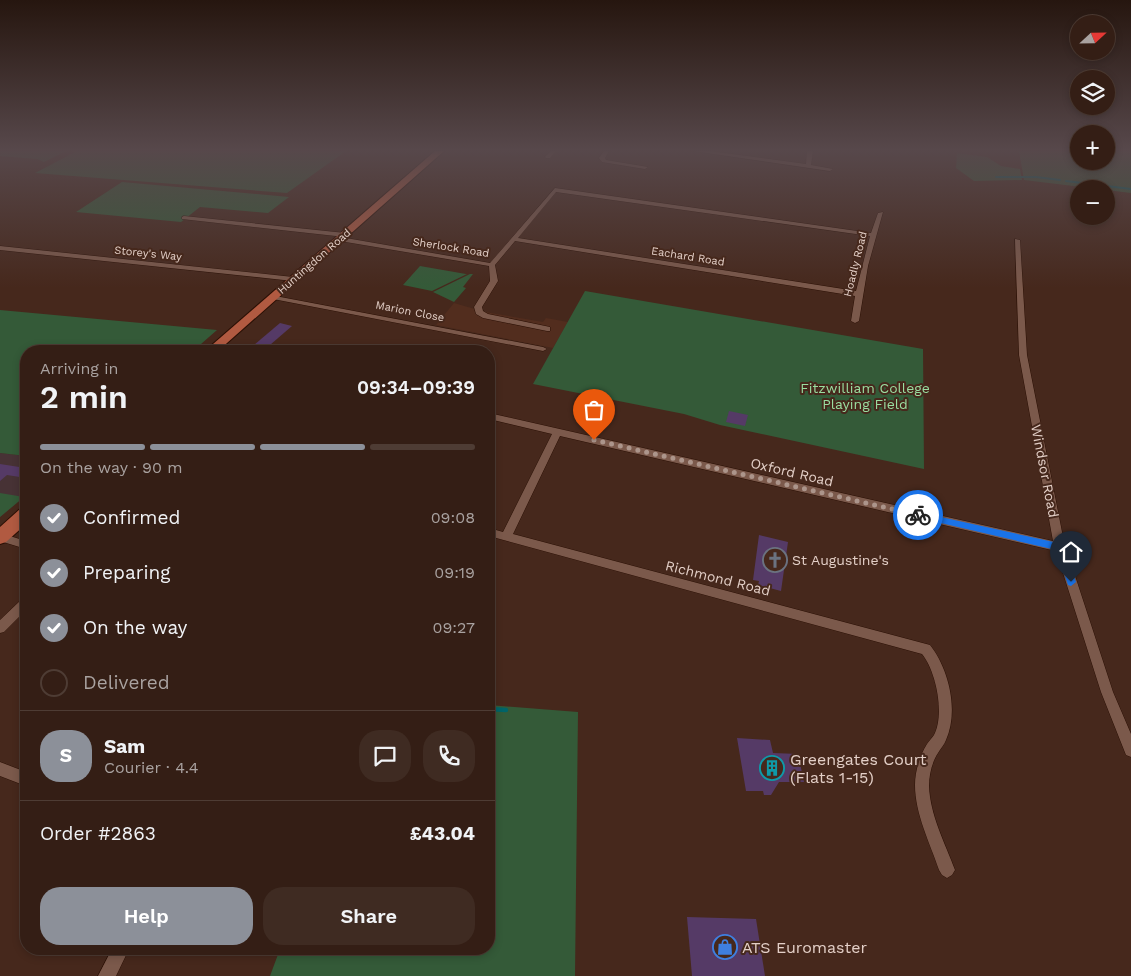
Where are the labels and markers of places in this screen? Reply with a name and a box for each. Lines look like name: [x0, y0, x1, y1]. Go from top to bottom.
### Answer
pin: [573, 389, 615, 440]
pin: [1050, 531, 1092, 582]
church icon: St Augustine's: [762, 547, 788, 573]
place label: St Augustine's: [792, 552, 889, 568]
place label: Greengates Court (Flats 1-15): [790, 750, 927, 787]
building icon: Greengates Court (Flats 1-15): [759, 755, 785, 781]
shop icon: ATS Euromaster: [712, 934, 738, 960]
place label: ATS Euromaster: [742, 938, 867, 957]

